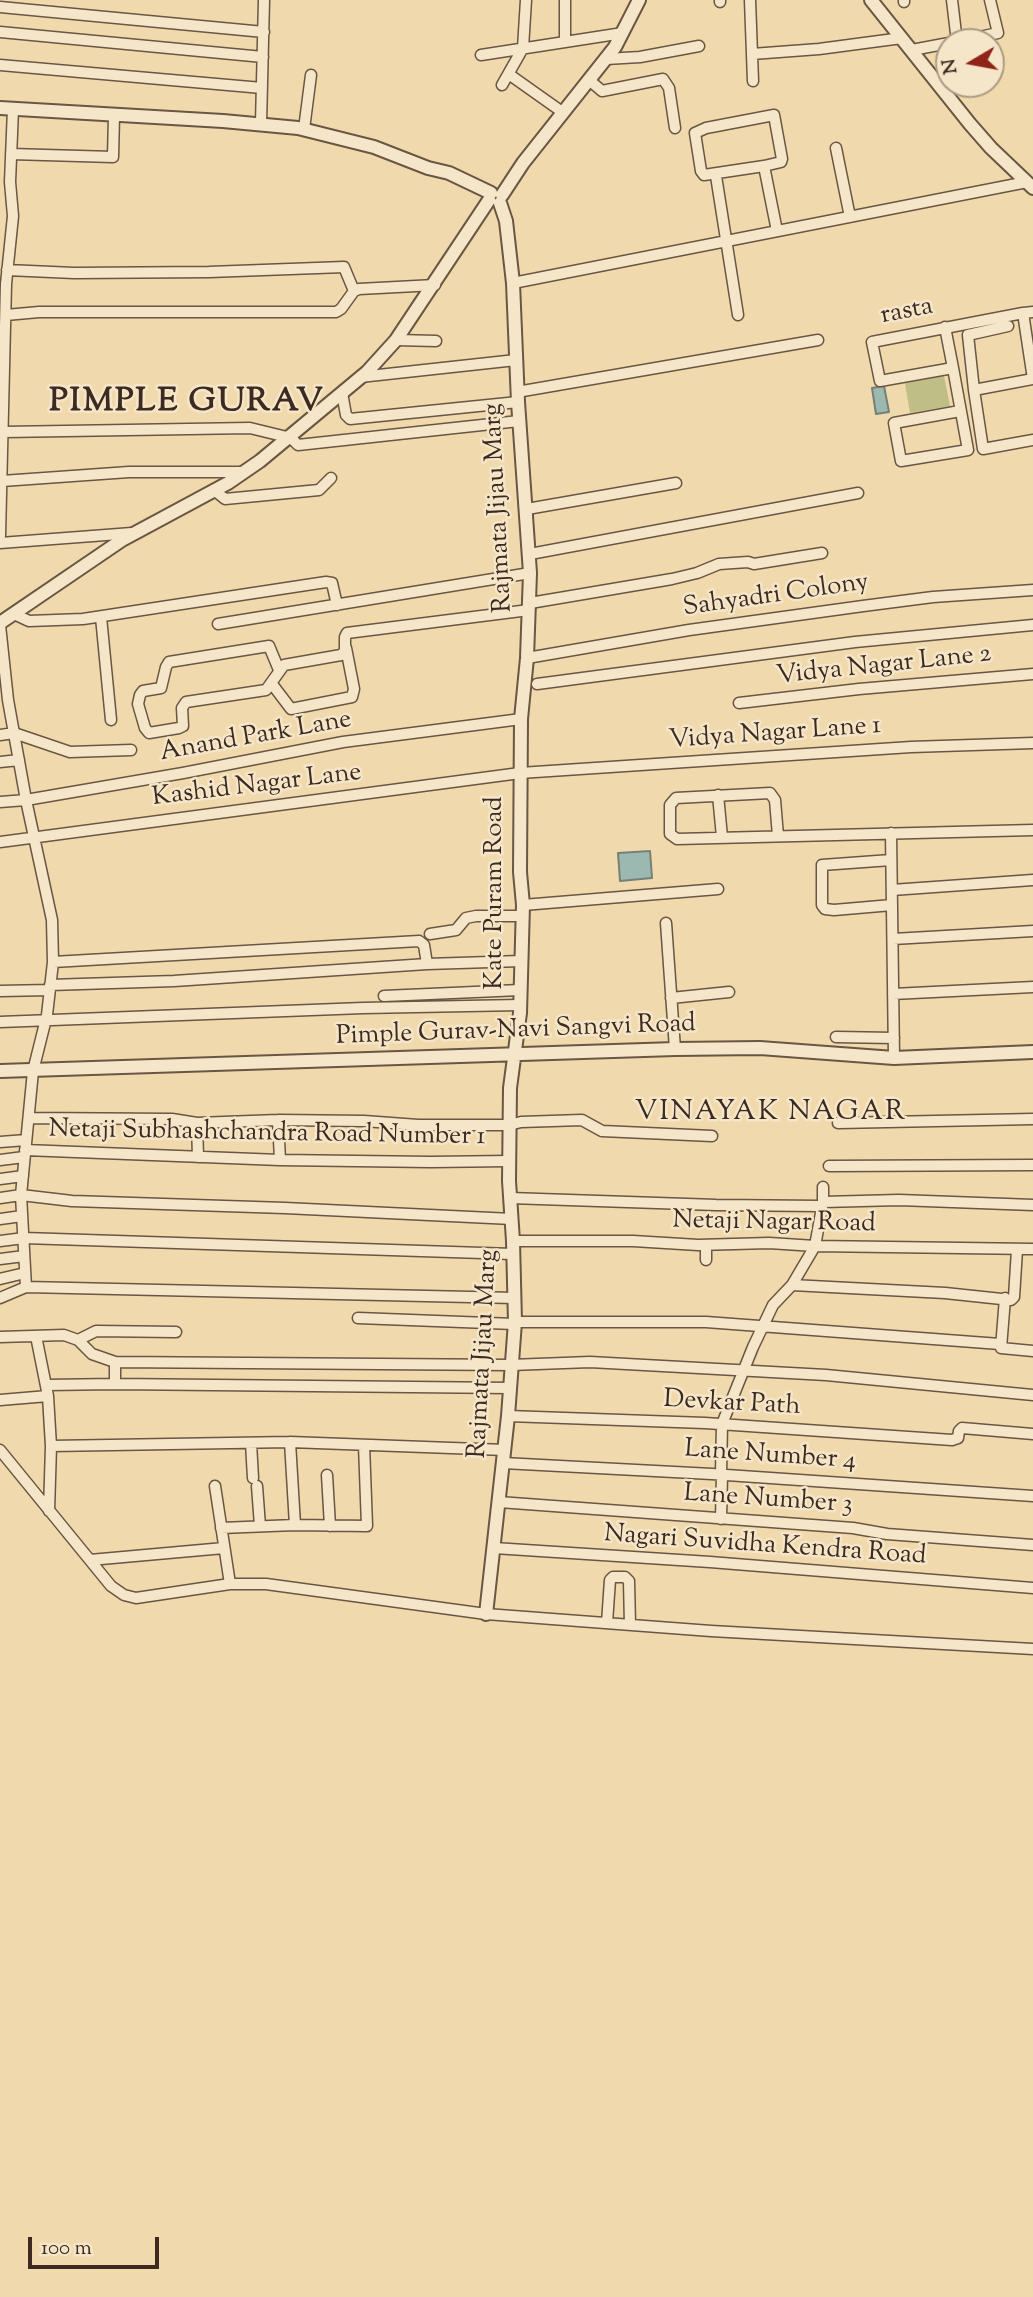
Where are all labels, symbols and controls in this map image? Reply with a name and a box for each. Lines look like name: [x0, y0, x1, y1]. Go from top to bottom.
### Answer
north arrow: [935, 28, 1005, 98]
text: N: [936, 57, 965, 76]
street label: rasta: [878, 293, 936, 333]
district label: PIMPLE GURAV: [51, 384, 323, 424]
street label: Rajmata Jijau Marg: [479, 403, 521, 613]
street label: Sahyadri Colony: [681, 569, 871, 625]
street label: Vidya Nagar Lane 2: [775, 640, 993, 694]
street label: Anand Park Lane: [158, 706, 354, 770]
street label: Vidya Nagar Lane 1: [668, 712, 882, 758]
street label: Kashid Nagar Lane: [151, 759, 363, 815]
street label: Kate Puram Road: [481, 796, 513, 990]
street label: Pimple Gurav-Navi Sangvi Road: [336, 1010, 696, 1054]
district label: VINAYAK NAGAR: [636, 1097, 906, 1131]
street label: Netaji Subhashchandra Road Number 1: [48, 1116, 486, 1154]
street label: Netaji Nagar Road: [672, 1207, 876, 1241]
street label: Rajmata Jijau Marg: [464, 1249, 506, 1459]
street label: Devkar Path: [663, 1386, 801, 1424]
street label: Lane Number 4: [683, 1435, 857, 1479]
street label: Lane Number 3: [682, 1480, 854, 1522]
street label: Nagari Suvidha Kendra Road: [603, 1520, 927, 1574]
scale bar: [32, 2224, 163, 2268]
text: 100 m: [41, 2234, 92, 2264]

